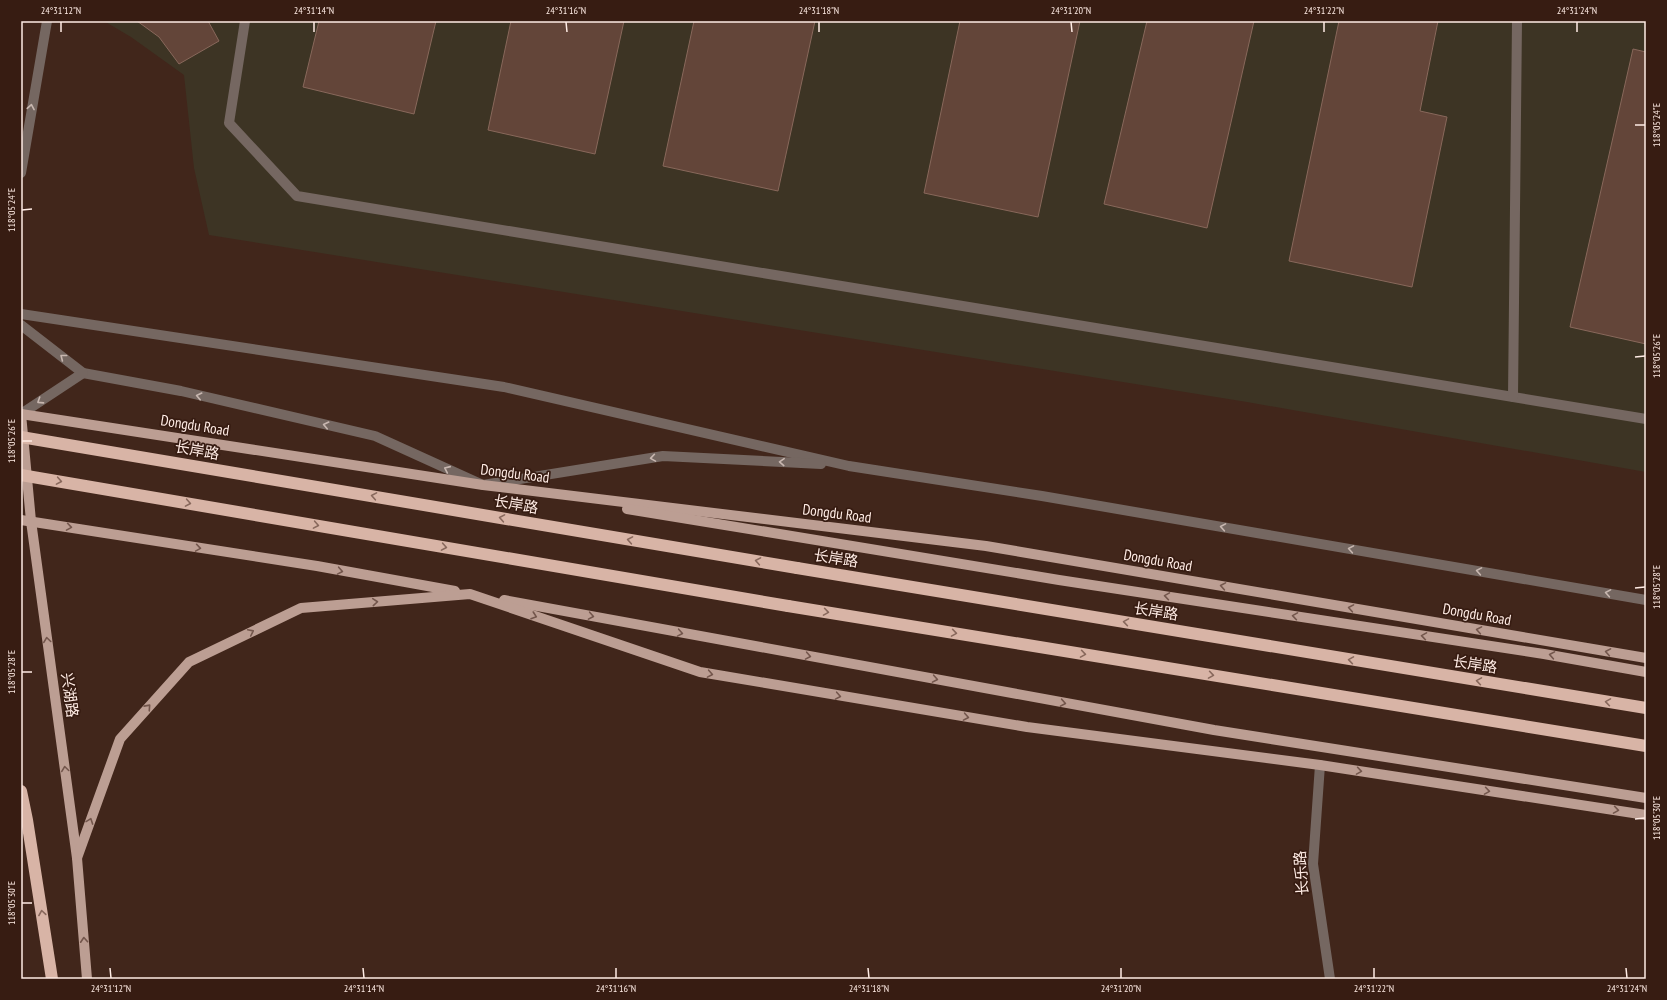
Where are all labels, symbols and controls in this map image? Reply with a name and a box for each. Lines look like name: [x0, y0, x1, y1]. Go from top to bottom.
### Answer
text: 24°31'12"N: [41, 4, 81, 17]
text: 24°31'14"N: [294, 4, 334, 17]
text: 24°31'16"N: [546, 4, 586, 17]
text: 24°31'18"N: [799, 4, 839, 17]
text: 24°31'20"N: [1051, 4, 1091, 17]
text: 24°31'22"N: [1304, 4, 1344, 17]
text: 24°31'24"N: [1557, 4, 1597, 17]
text: 118°05'24"E: [1650, 103, 1663, 147]
one-way arrow: [26, 104, 35, 110]
text: 118°05'24"E: [5, 188, 18, 232]
text: 118°05'26"E: [1650, 334, 1663, 378]
one-way arrow: [60, 355, 67, 362]
one-way arrow: [196, 392, 202, 400]
one-way arrow: [37, 396, 44, 404]
street label: Dongdu Road: [159, 410, 231, 440]
text: 118°05'26"E: [5, 419, 18, 463]
one-way arrow: [323, 421, 329, 429]
street label: 长岸路: [173, 437, 221, 463]
one-way arrow: [650, 453, 656, 462]
one-way arrow: [779, 458, 786, 467]
street label: Dongdu Road: [479, 459, 551, 487]
one-way arrow: [444, 466, 452, 474]
one-way arrow: [56, 477, 63, 485]
street label: 长岸路: [492, 491, 540, 517]
one-way arrow: [370, 493, 377, 501]
one-way arrow: [185, 498, 191, 507]
street label: Dongdu Road: [801, 499, 873, 527]
one-way arrow: [499, 514, 505, 523]
one-way arrow: [313, 520, 319, 529]
one-way arrow: [66, 522, 72, 531]
one-way arrow: [1220, 523, 1226, 532]
one-way arrow: [627, 536, 633, 545]
one-way arrow: [441, 542, 447, 551]
one-way arrow: [194, 543, 201, 551]
street label: 长岸路: [812, 545, 860, 571]
street label: Dongdu Road: [1122, 545, 1194, 575]
one-way arrow: [1348, 545, 1354, 554]
one-way arrow: [755, 558, 761, 566]
text: 118°05'28"E: [1650, 565, 1663, 609]
one-way arrow: [337, 566, 343, 574]
one-way arrow: [1476, 567, 1483, 576]
one-way arrow: [1220, 582, 1226, 591]
one-way arrow: [1604, 590, 1611, 598]
one-way arrow: [1164, 592, 1170, 601]
one-way arrow: [372, 597, 378, 606]
street label: 长岸路: [1132, 598, 1180, 624]
street label: Dongdu Road: [1441, 599, 1513, 629]
one-way arrow: [1348, 604, 1354, 613]
one-way arrow: [823, 607, 829, 616]
one-way arrow: [530, 611, 537, 619]
one-way arrow: [588, 612, 594, 620]
one-way arrow: [1292, 612, 1298, 621]
one-way arrow: [1123, 619, 1129, 627]
one-way arrow: [1476, 626, 1483, 635]
one-way arrow: [677, 628, 683, 636]
one-way arrow: [951, 628, 958, 637]
one-way arrow: [247, 629, 254, 637]
one-way arrow: [1421, 632, 1427, 641]
one-way arrow: [43, 637, 52, 644]
one-way arrow: [1604, 648, 1611, 656]
one-way arrow: [1080, 649, 1086, 658]
text: 118°05'28"E: [5, 650, 18, 694]
one-way arrow: [804, 651, 811, 660]
street label: 长岸路: [1451, 651, 1499, 677]
one-way arrow: [1549, 652, 1555, 660]
one-way arrow: [1348, 656, 1354, 664]
one-way arrow: [707, 669, 713, 678]
one-way arrow: [1208, 670, 1214, 678]
street label: 兴湖路: [57, 671, 83, 719]
one-way arrow: [932, 675, 939, 683]
one-way arrow: [1476, 677, 1482, 686]
one-way arrow: [835, 691, 841, 699]
one-way arrow: [1060, 698, 1066, 706]
one-way arrow: [1604, 698, 1611, 707]
one-way arrow: [144, 704, 151, 712]
one-way arrow: [963, 712, 970, 721]
one-way arrow: [61, 766, 70, 772]
one-way arrow: [1356, 766, 1362, 775]
one-way arrow: [1484, 786, 1490, 795]
text: 118°05'30"E: [1650, 796, 1663, 840]
one-way arrow: [1613, 806, 1619, 814]
one-way arrow: [86, 818, 94, 825]
street label: 长乐路: [1290, 850, 1312, 896]
text: 118°05'30"E: [5, 881, 18, 925]
one-way arrow: [38, 910, 47, 916]
one-way arrow: [79, 937, 88, 943]
text: 24°31'12"N: [91, 982, 131, 995]
text: 24°31'14"N: [344, 982, 384, 995]
text: 24°31'16"N: [596, 982, 636, 995]
text: 24°31'18"N: [849, 982, 889, 995]
text: 24°31'20"N: [1101, 982, 1141, 995]
text: 24°31'22"N: [1354, 982, 1394, 995]
text: 24°31'24"N: [1607, 982, 1647, 995]

